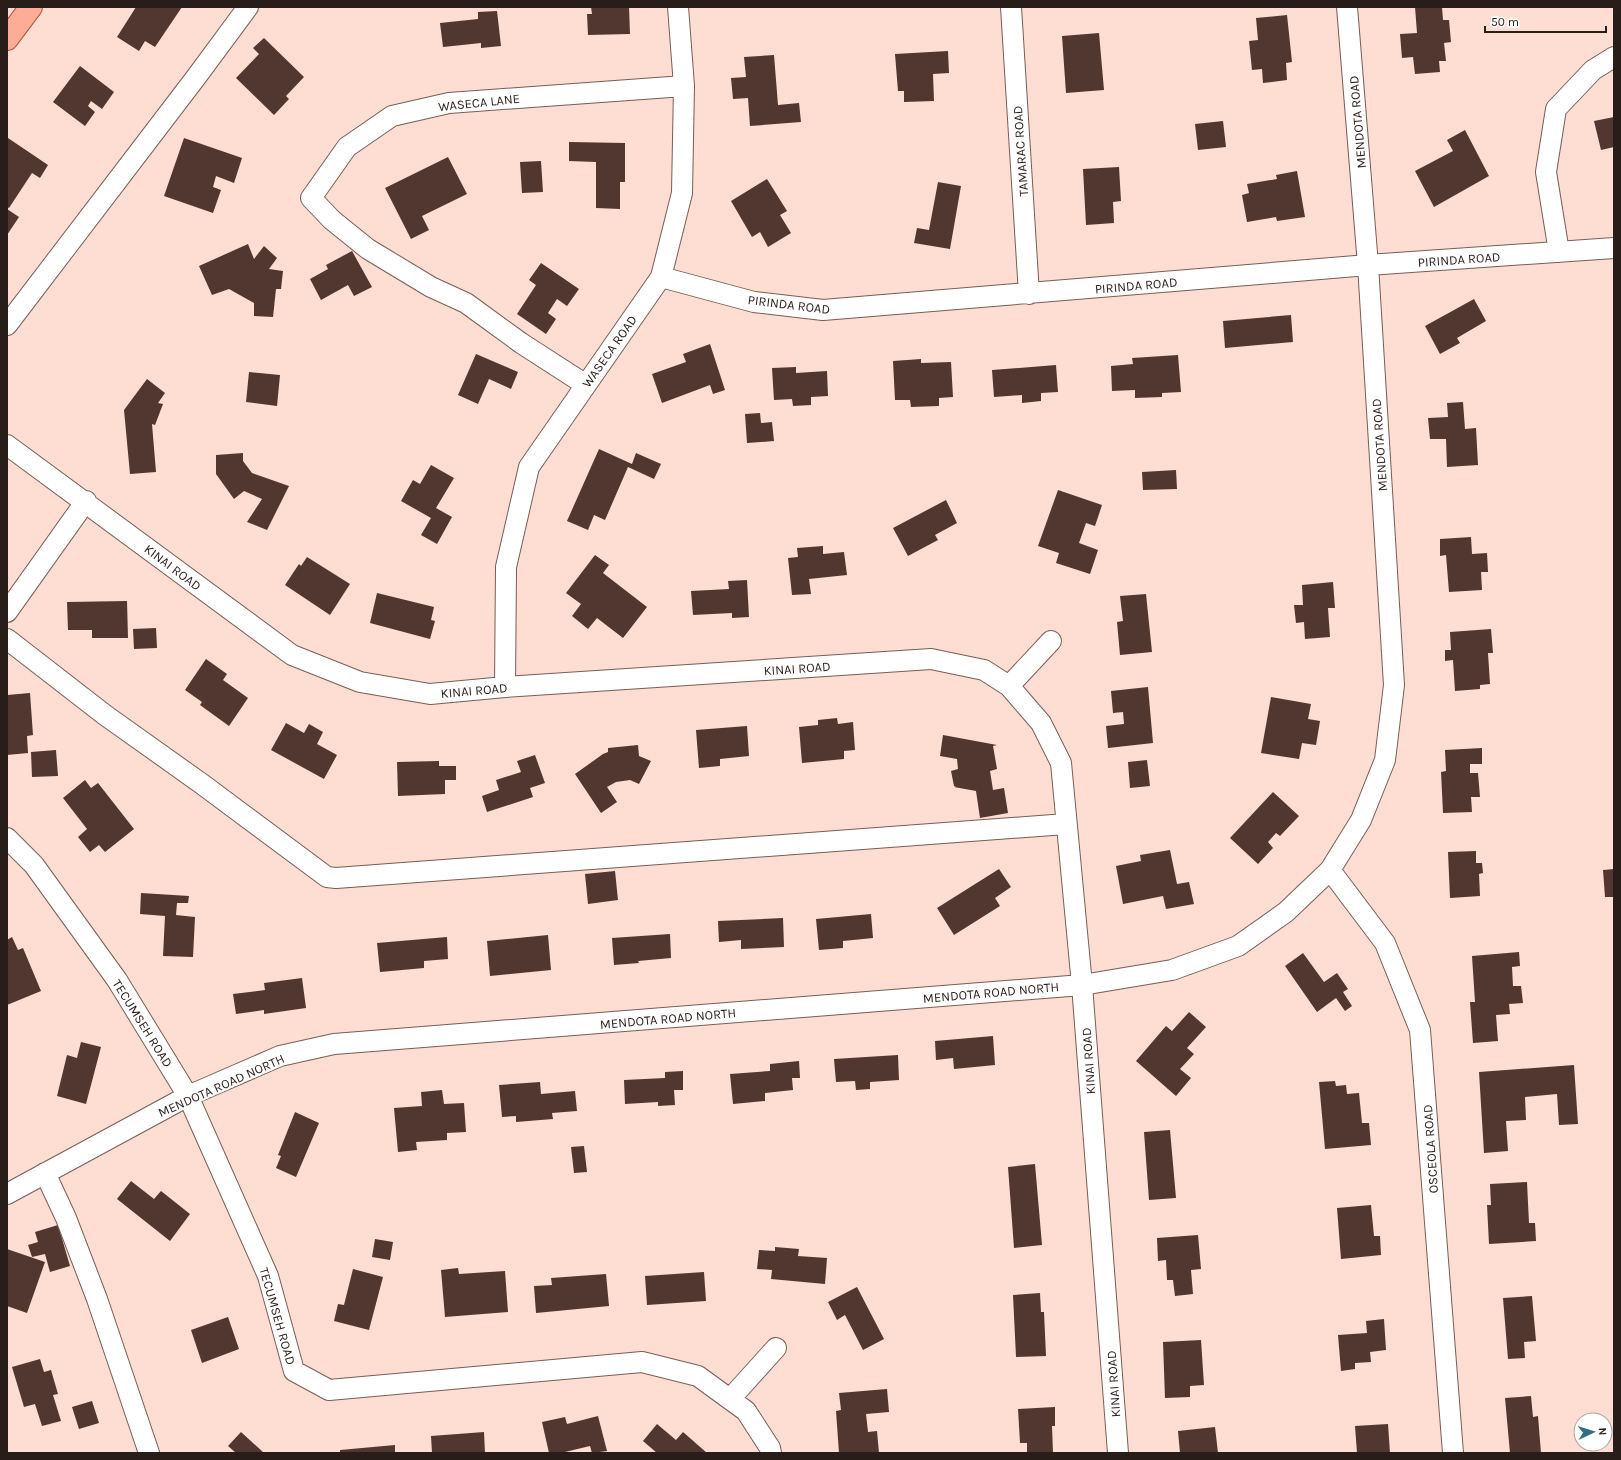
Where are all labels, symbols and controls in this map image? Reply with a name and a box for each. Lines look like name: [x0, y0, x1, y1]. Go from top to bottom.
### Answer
scale bar: [1485, 8, 1606, 34]
text: 50 m: [1491, 15, 1519, 29]
street label: MENDOTA ROAD: [1346, 75, 1369, 169]
street label: WASECA LANE: [437, 91, 521, 114]
street label: TAMARAC ROAD: [1010, 105, 1031, 197]
street label: PIRINDA ROAD: [1417, 249, 1501, 270]
street label: PIRINDA ROAD: [1094, 274, 1178, 297]
street label: PIRINDA ROAD: [747, 292, 831, 317]
street label: WASECA ROAD: [579, 312, 640, 390]
street label: MENDOTA ROAD: [1369, 398, 1390, 492]
street label: KINAI ROAD: [141, 541, 204, 594]
street label: KINAI ROAD: [763, 659, 831, 678]
street label: KINAI ROAD: [440, 680, 508, 701]
street label: TECUMSEH ROAD: [110, 977, 176, 1070]
street label: MENDOTA ROAD NORTH: [922, 979, 1060, 1006]
street label: MENDOTA ROAD NORTH: [599, 1005, 737, 1032]
street label: KINAI ROAD: [1079, 1027, 1098, 1095]
street label: MENDOTA ROAD NORTH: [156, 1051, 287, 1120]
street label: OSCEOLA ROAD: [1420, 1104, 1441, 1194]
street label: TECUMSEH ROAD: [256, 1266, 299, 1367]
street label: KINAI ROAD: [1104, 1350, 1123, 1418]
north arrow: [1573, 1412, 1613, 1452]
text: N: [1596, 1427, 1609, 1436]

